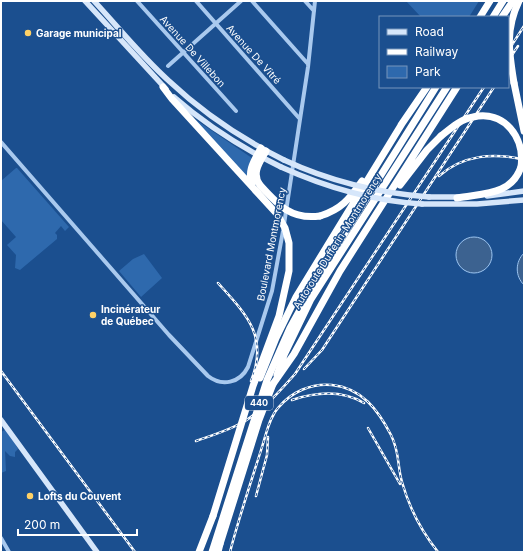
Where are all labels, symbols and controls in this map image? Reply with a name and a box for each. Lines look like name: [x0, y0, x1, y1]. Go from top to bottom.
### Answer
street label: Avenue De Villebon: [158, 13, 228, 89]
legend: [379, 16, 509, 88]
street label: Avenue De Vitré: [224, 22, 284, 86]
text: Road: [415, 24, 444, 39]
place label: Garage municipal: [36, 27, 122, 40]
marker: Garage municipal: [23, 28, 33, 38]
text: Railway: [415, 44, 459, 59]
text: Park: [415, 64, 441, 79]
street label: Autoroute Dufferin-Montmorency: [290, 171, 384, 311]
street label: Boulevard Montmorency: [254, 186, 288, 302]
place label: Incinérateur de Québec: [101, 303, 160, 327]
marker: Incinérateur de Québec: [88, 310, 98, 320]
road number: 440: [245, 396, 273, 410]
place label: Lofts du Couvent: [38, 490, 122, 502]
marker: Lofts du Couvent: [25, 491, 35, 501]
scale bar: [18, 511, 137, 537]
text: 200 m: [24, 517, 60, 532]

